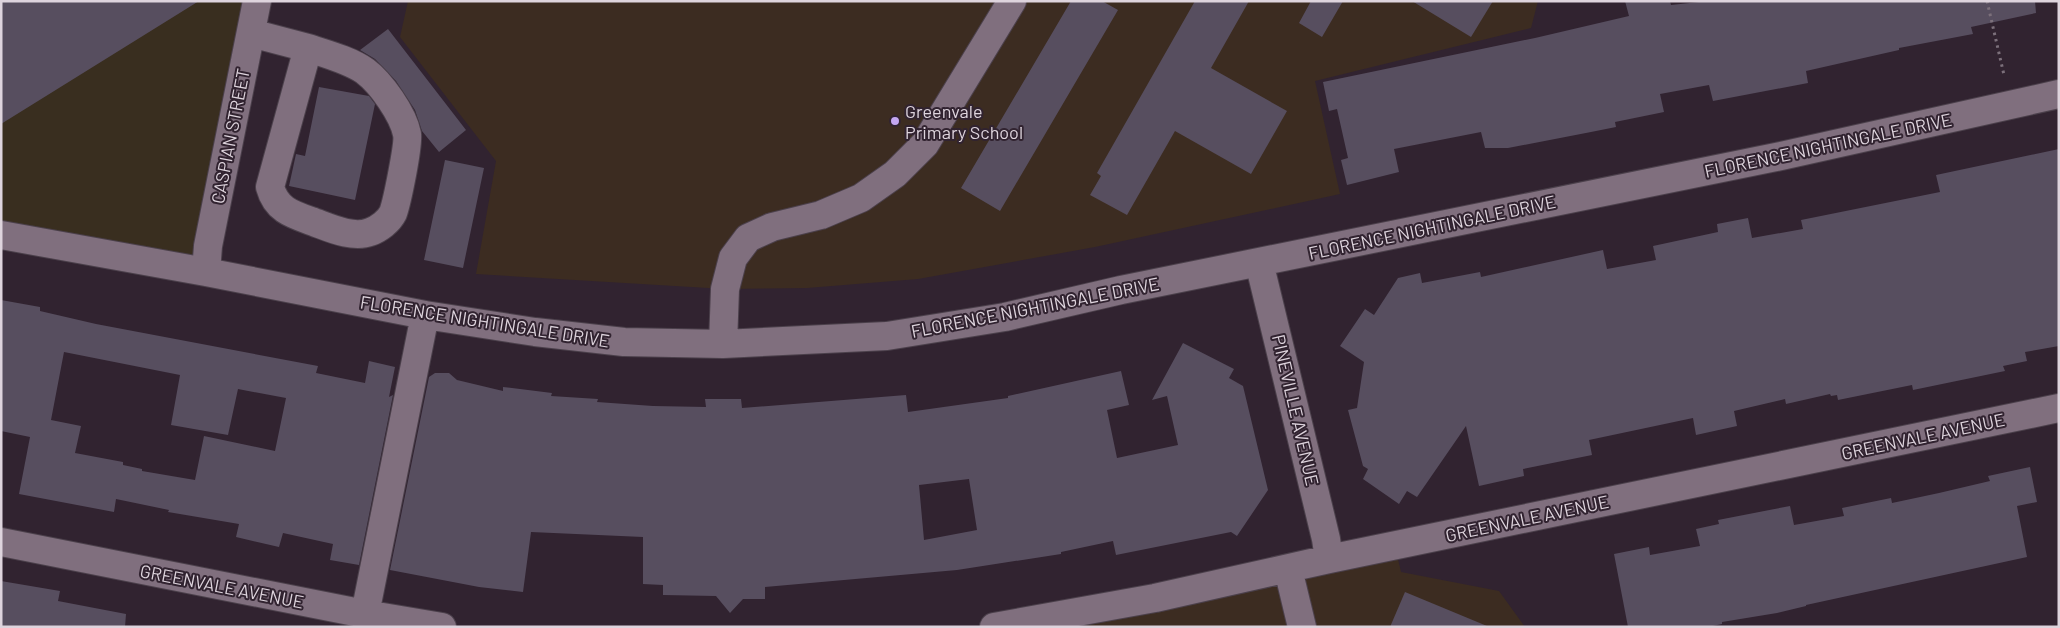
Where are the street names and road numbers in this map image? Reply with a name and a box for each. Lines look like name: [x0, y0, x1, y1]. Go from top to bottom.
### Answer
street label: CASPIAN STREET: [206, 67, 254, 205]
street label: FLORENCE NIGHTINGALE DRIVE: [1702, 108, 1954, 182]
street label: FLORENCE NIGHTINGALE DRIVE: [1306, 190, 1558, 264]
street label: FLORENCE NIGHTINGALE DRIVE: [909, 272, 1161, 342]
street label: FLORENCE NIGHTINGALE DRIVE: [359, 290, 611, 352]
street label: PINEVILLE AVENUE: [1268, 332, 1324, 488]
street label: GREENVALE AVENUE: [1839, 408, 2007, 464]
street label: GREENVALE AVENUE: [1443, 490, 1611, 546]
street label: GREENVALE AVENUE: [138, 559, 306, 613]

